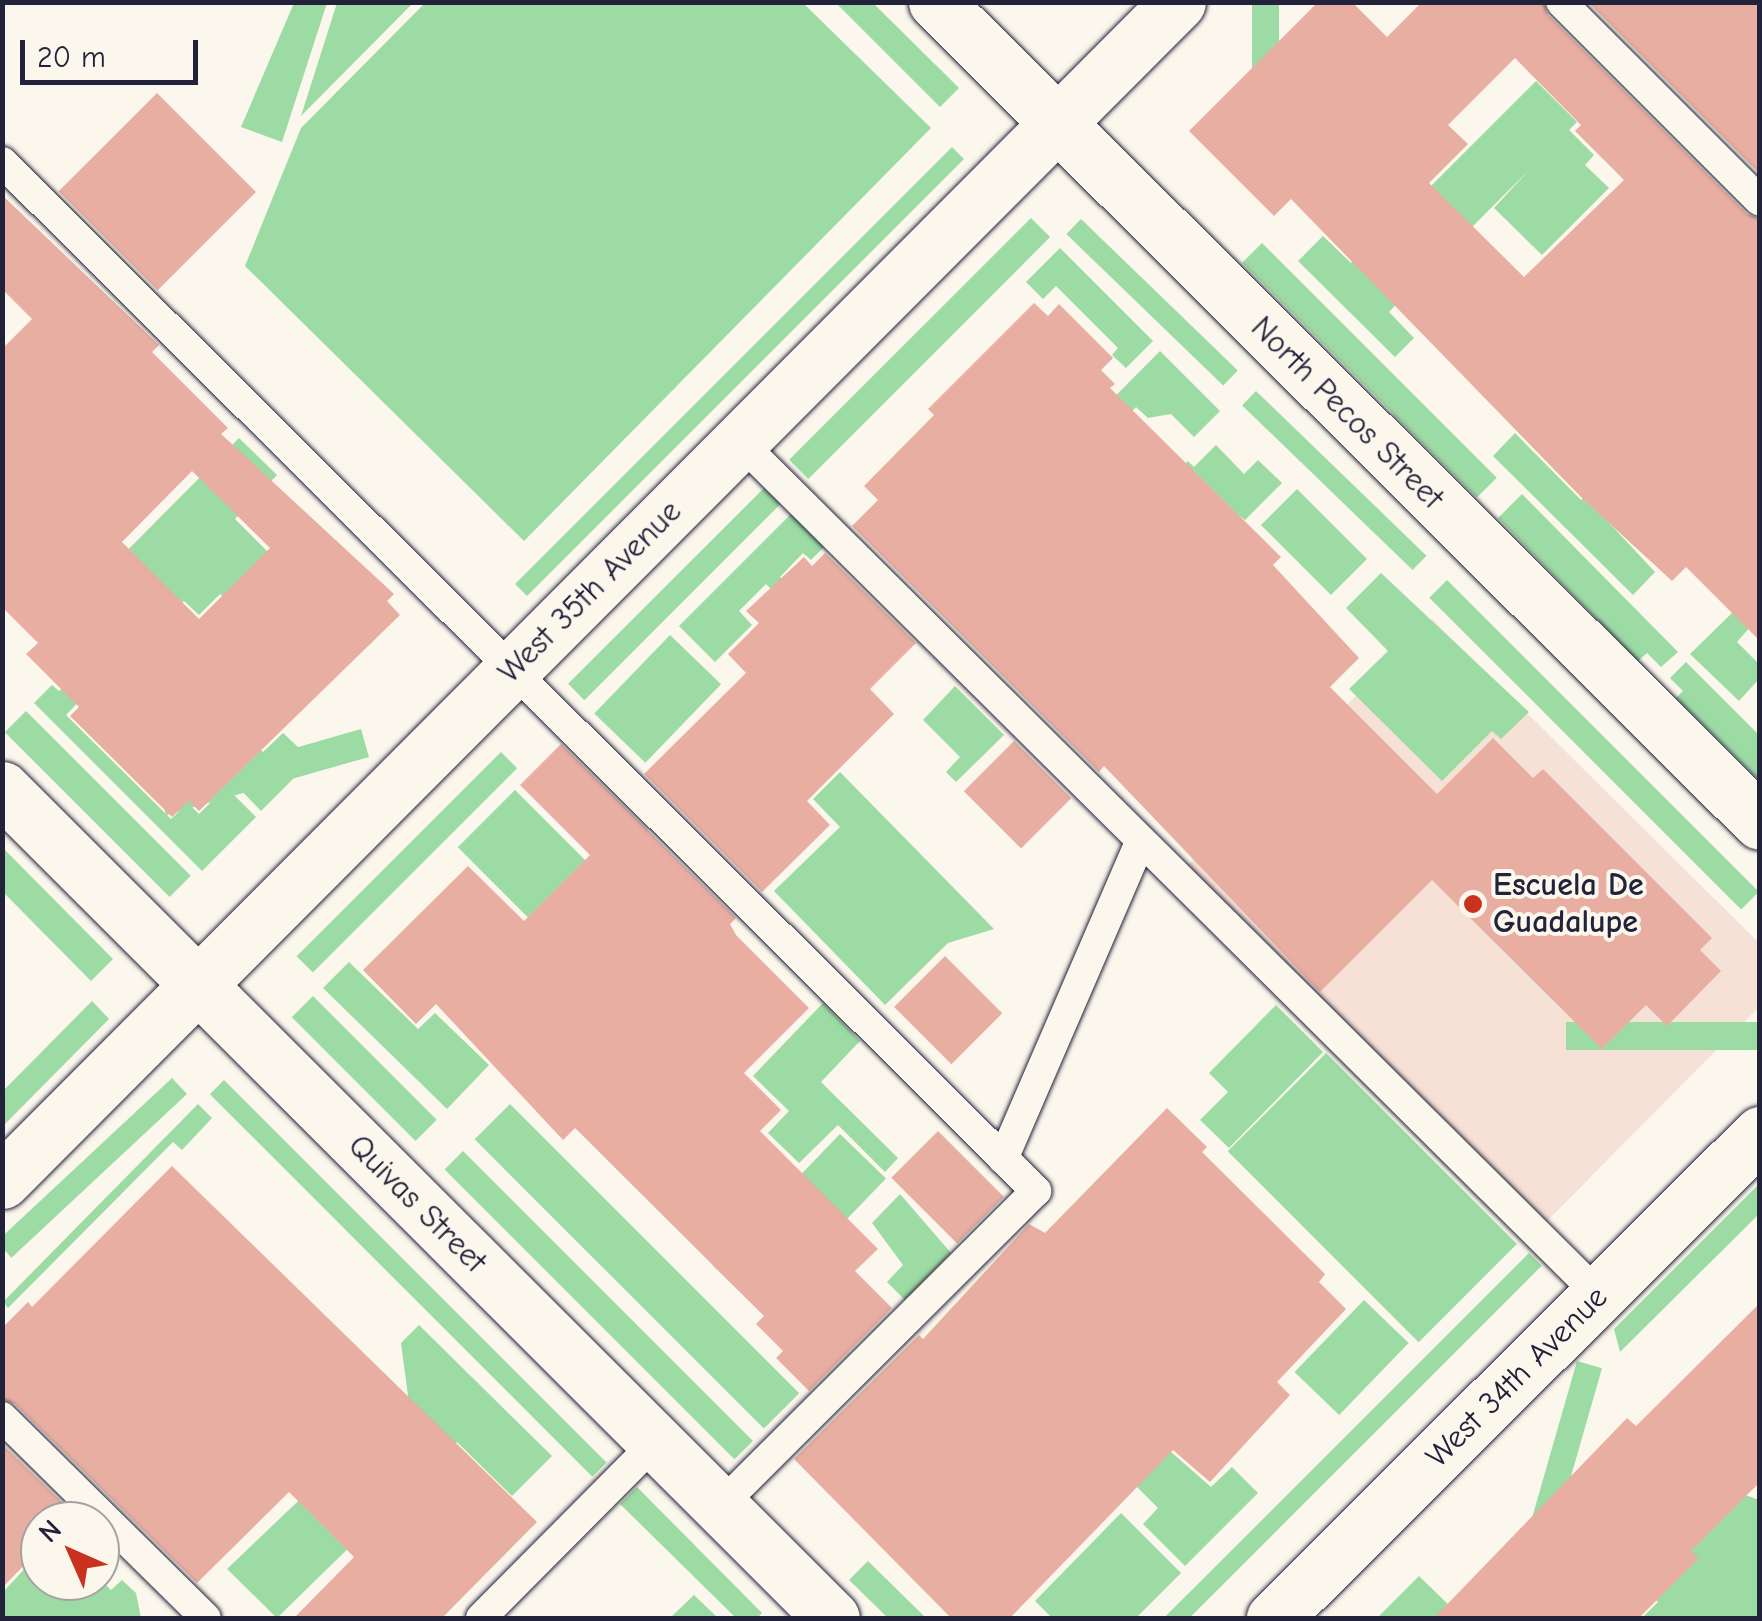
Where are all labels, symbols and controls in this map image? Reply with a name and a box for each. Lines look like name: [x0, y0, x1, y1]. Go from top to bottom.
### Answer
scale bar: [25, 20, 202, 82]
text: 20 m: [37, 40, 106, 75]
street label: North Pecos Street: [1243, 309, 1451, 517]
street label: West 35th Avenue: [491, 493, 689, 691]
place label: Escuela De Guadalupe: [1493, 867, 1644, 942]
marker: Escuela De Guadalupe: [1462, 893, 1484, 915]
street label: Quivas Street: [340, 1127, 494, 1281]
street label: West 34th Avenue: [1418, 1278, 1616, 1476]
north arrow: [20, 1501, 120, 1601]
text: N: [32, 1513, 68, 1549]

